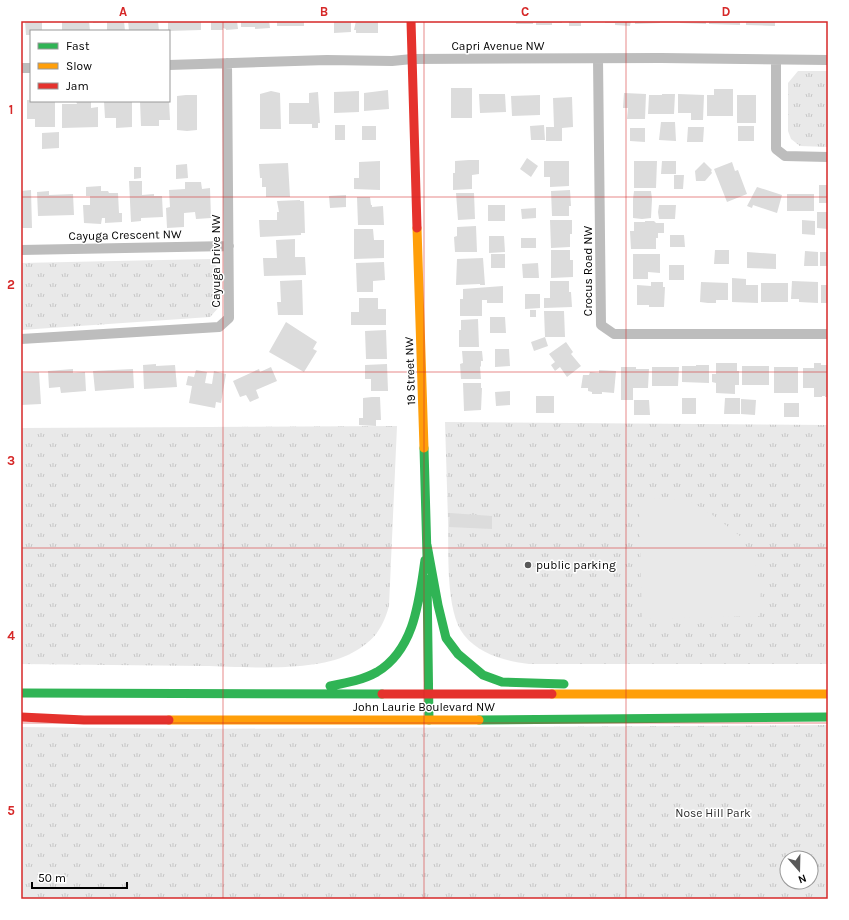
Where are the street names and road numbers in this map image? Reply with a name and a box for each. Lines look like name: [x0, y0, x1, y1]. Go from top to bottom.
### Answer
street label: Capri Avenue NW: [451, 39, 545, 53]
street label: Cayuga Drive NW: [209, 214, 223, 307]
street label: Crocus Road NW: [581, 226, 595, 316]
street label: Cayuga Crescent NW: [68, 227, 182, 243]
street label: 19 Street NW: [402, 336, 418, 405]
street label: John Laurie Boulevard NW: [353, 700, 495, 714]

